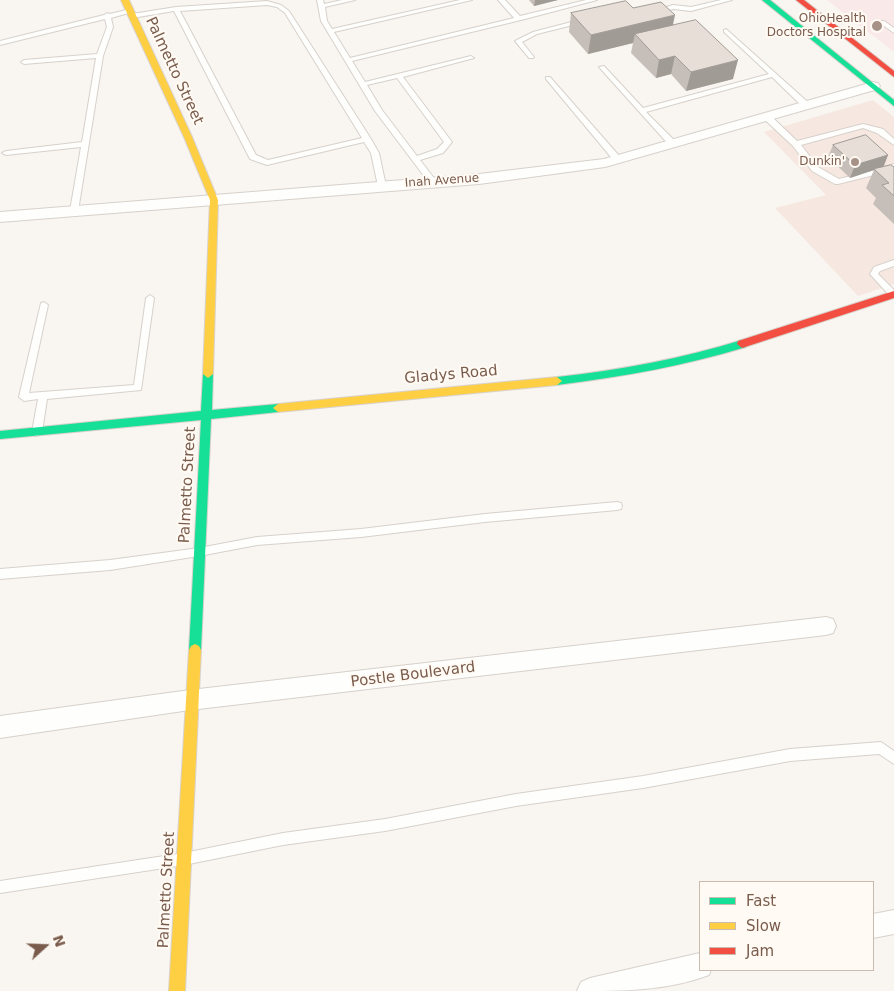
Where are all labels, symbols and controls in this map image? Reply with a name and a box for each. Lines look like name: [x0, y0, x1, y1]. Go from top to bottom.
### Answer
place label: OhioHealth Doctors Hospital: [767, 12, 866, 40]
street label: Palmetto Street: [141, 14, 207, 128]
marker: OhioHealth Doctors Hospital: [870, 19, 884, 33]
place label: Dunkin': [799, 155, 845, 169]
marker: Dunkin': [849, 156, 861, 168]
street label: Inah Avenue: [404, 171, 480, 191]
street label: Gladys Road: [404, 362, 498, 388]
street label: Palmetto Street: [176, 426, 200, 544]
street label: Postle Boulevard: [350, 658, 476, 692]
street label: Palmetto Street: [155, 831, 179, 949]
legend: [699, 881, 874, 971]
text: Fast: [746, 892, 776, 910]
text: Slow: [746, 917, 781, 935]
north arrow: [20, 921, 70, 971]
text: N: [50, 933, 69, 949]
text: Jam: [746, 942, 774, 960]

